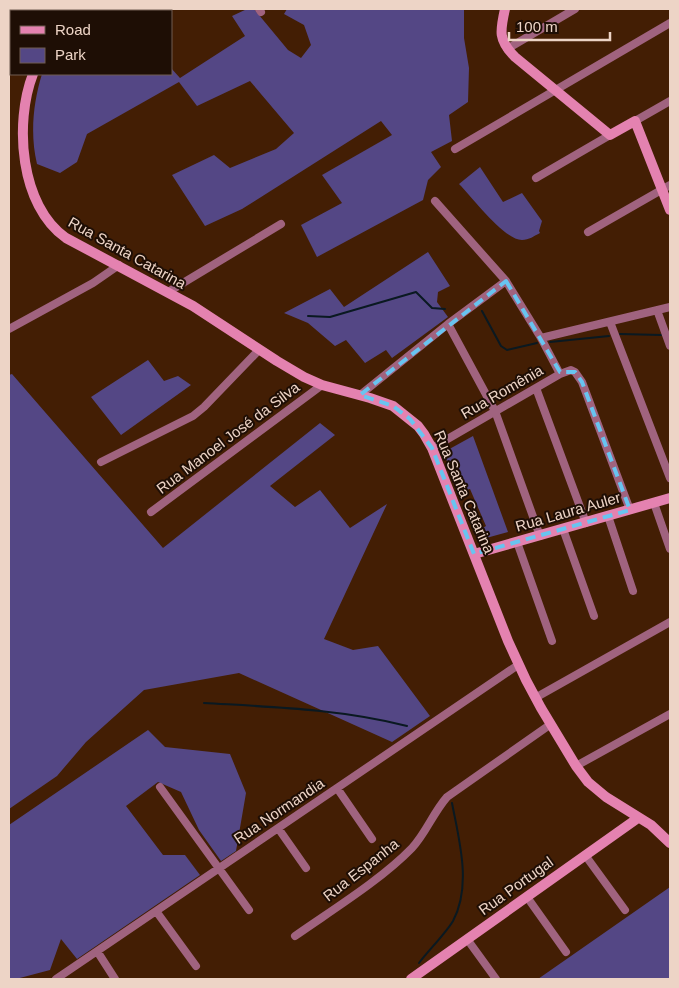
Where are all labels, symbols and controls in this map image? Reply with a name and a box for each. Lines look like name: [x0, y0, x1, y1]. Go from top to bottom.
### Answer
legend: [10, 10, 172, 75]
scale bar: [509, 10, 610, 42]
text: 100 m: [516, 18, 558, 35]
text: Road: [55, 21, 91, 38]
text: Park: [55, 46, 86, 63]
street label: Rua Santa Catarina: [66, 213, 190, 292]
street label: Rua Romênia: [458, 361, 546, 422]
street label: Rua Manoel José da Silva: [153, 378, 303, 497]
street label: Rua Santa Catarina: [431, 428, 498, 556]
street label: Rua Laura Auler: [513, 488, 622, 535]
street label: Rua Normandia: [230, 774, 328, 847]
street label: Rua Espanha: [320, 835, 402, 904]
street label: Rua Portugal: [475, 853, 556, 918]

